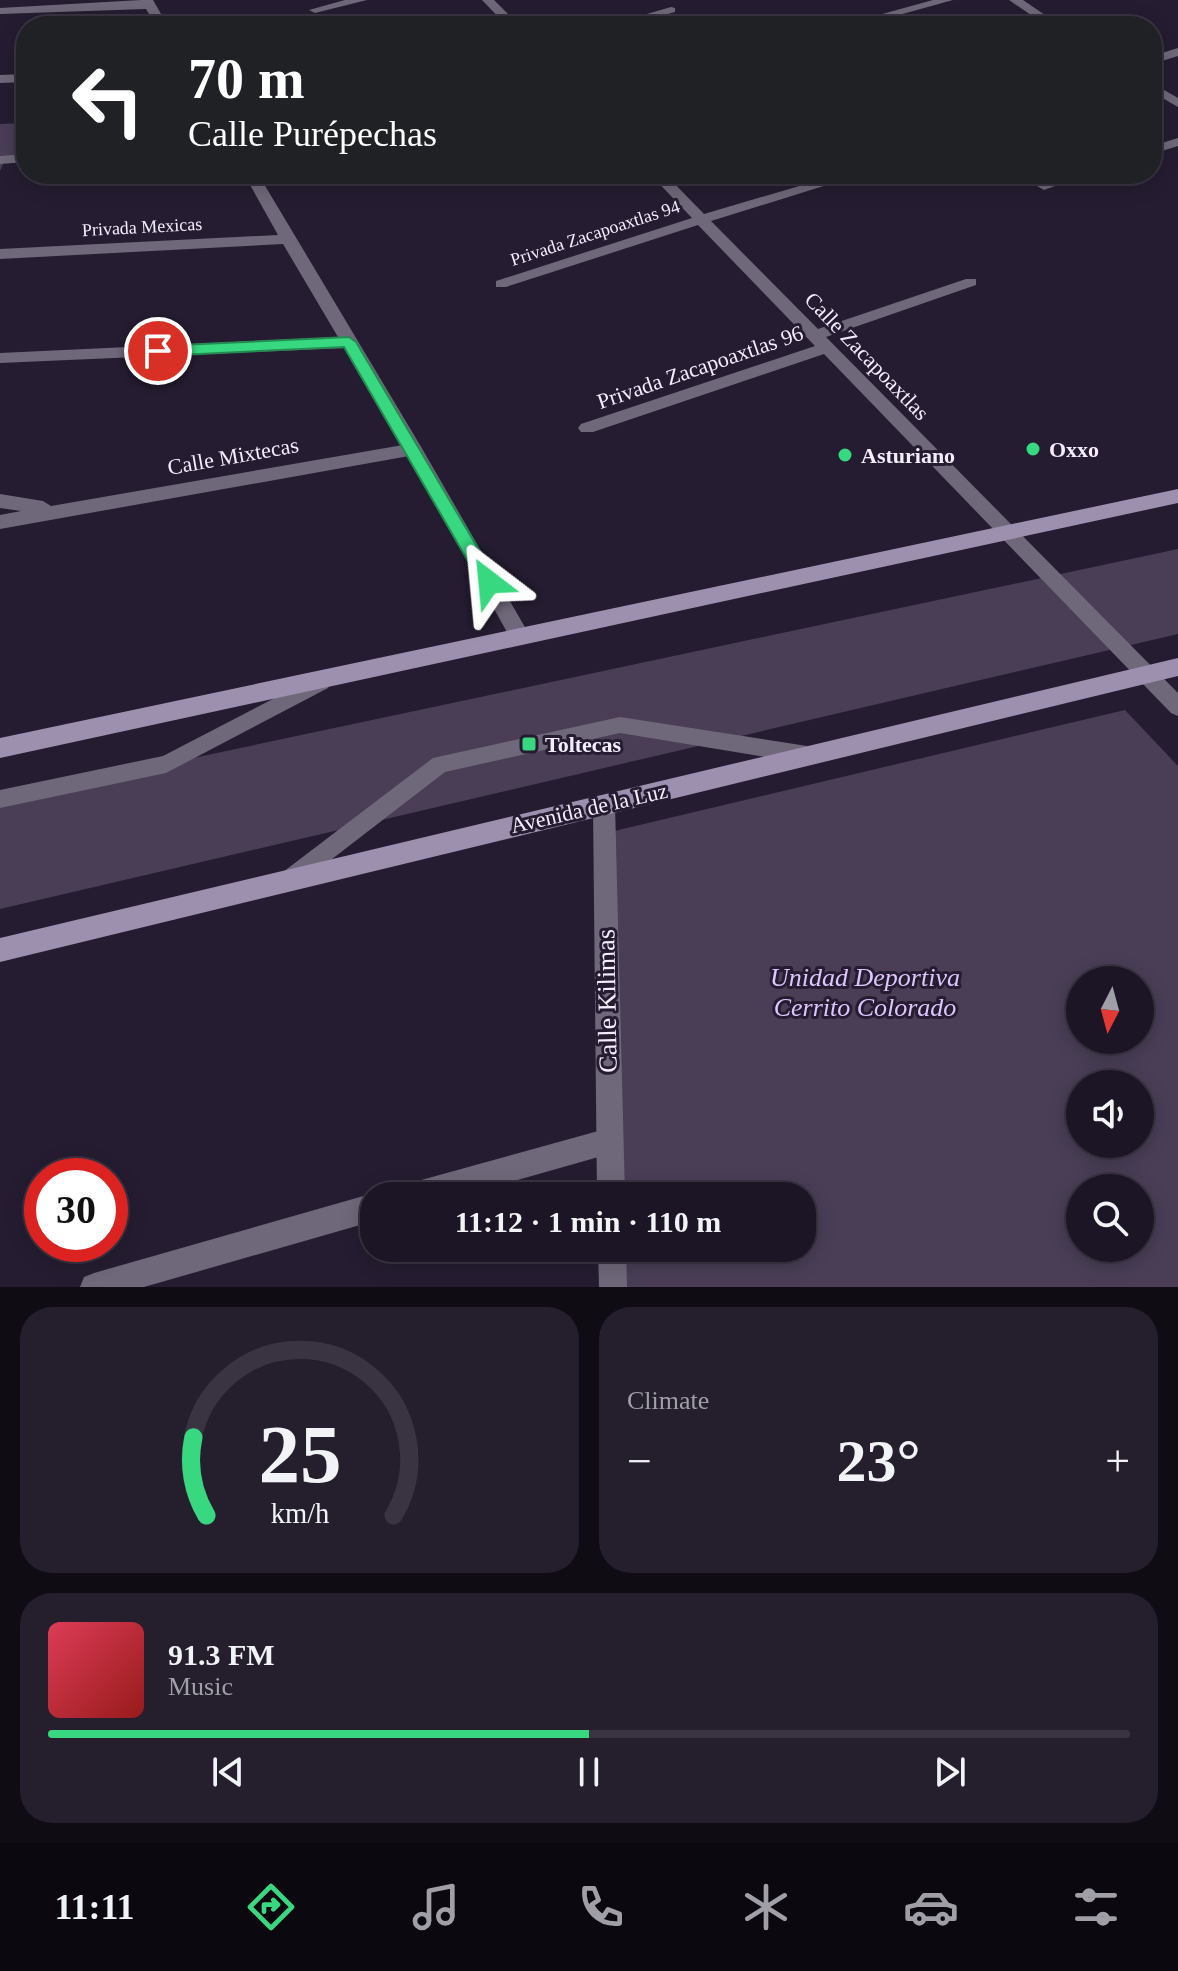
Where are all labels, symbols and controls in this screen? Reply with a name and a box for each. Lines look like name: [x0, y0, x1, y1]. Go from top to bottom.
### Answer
icon: left: [56, 48, 160, 152]
text: 70 m: [188, 48, 305, 110]
text: Calle Purépechas: [188, 114, 437, 154]
street label: Privada Zacapoaxtlas 94: [508, 196, 682, 270]
street label: Privada Mexicas: [81, 214, 203, 240]
street label: Calle Zacapoaxtlas: [800, 287, 934, 425]
pin: [124, 317, 192, 385]
street label: Privada Zacapoaxtlas 96: [594, 320, 806, 414]
icon: arrive: [136, 329, 180, 373]
street label: Calle Mixtecas: [166, 432, 300, 480]
place label: Oxxo: [1049, 437, 1099, 462]
marker: Oxxo: [1024, 440, 1042, 458]
place label: Asturiano: [861, 443, 955, 468]
marker: Asturiano: [836, 446, 854, 464]
position arrow: [447, 540, 531, 624]
place label: Toltecas: [545, 732, 622, 757]
marker: Toltecas: [520, 735, 538, 753]
street label: Avenida de la Luz: [508, 778, 670, 838]
street label: Calle Kilimas: [591, 929, 623, 1073]
park label: Unidad Deportiva Cerrito Colorado: [770, 963, 960, 1022]
north arrow: [1066, 966, 1154, 1054]
map controls: [1066, 966, 1154, 1262]
button: sound: [1066, 1070, 1154, 1158]
speed limit sign: 30: [24, 1158, 128, 1262]
button: search: [1066, 1174, 1154, 1262]
text: 11:12 · 1 min · 110 m: [455, 1205, 721, 1238]
text: Climate: [627, 1386, 709, 1415]
text: 25: [258, 1408, 341, 1500]
text: 23°: [837, 1428, 921, 1494]
text: −: [627, 1437, 652, 1486]
text: +: [1105, 1437, 1130, 1486]
text: km/h: [270, 1498, 329, 1529]
text: 91.3 FM: [168, 1638, 275, 1671]
text: Music: [168, 1672, 233, 1701]
icon: previous: [206, 1750, 250, 1794]
icon: pause: [567, 1750, 611, 1794]
icon: next: [928, 1750, 972, 1794]
icon: directions: [243, 1879, 299, 1935]
icon: music: [408, 1879, 464, 1935]
icon: phone: [573, 1879, 629, 1935]
icon: climate: [738, 1879, 794, 1935]
icon: car: [903, 1879, 959, 1935]
icon: filters: [1068, 1879, 1124, 1935]
text: 11:11: [54, 1887, 134, 1927]

